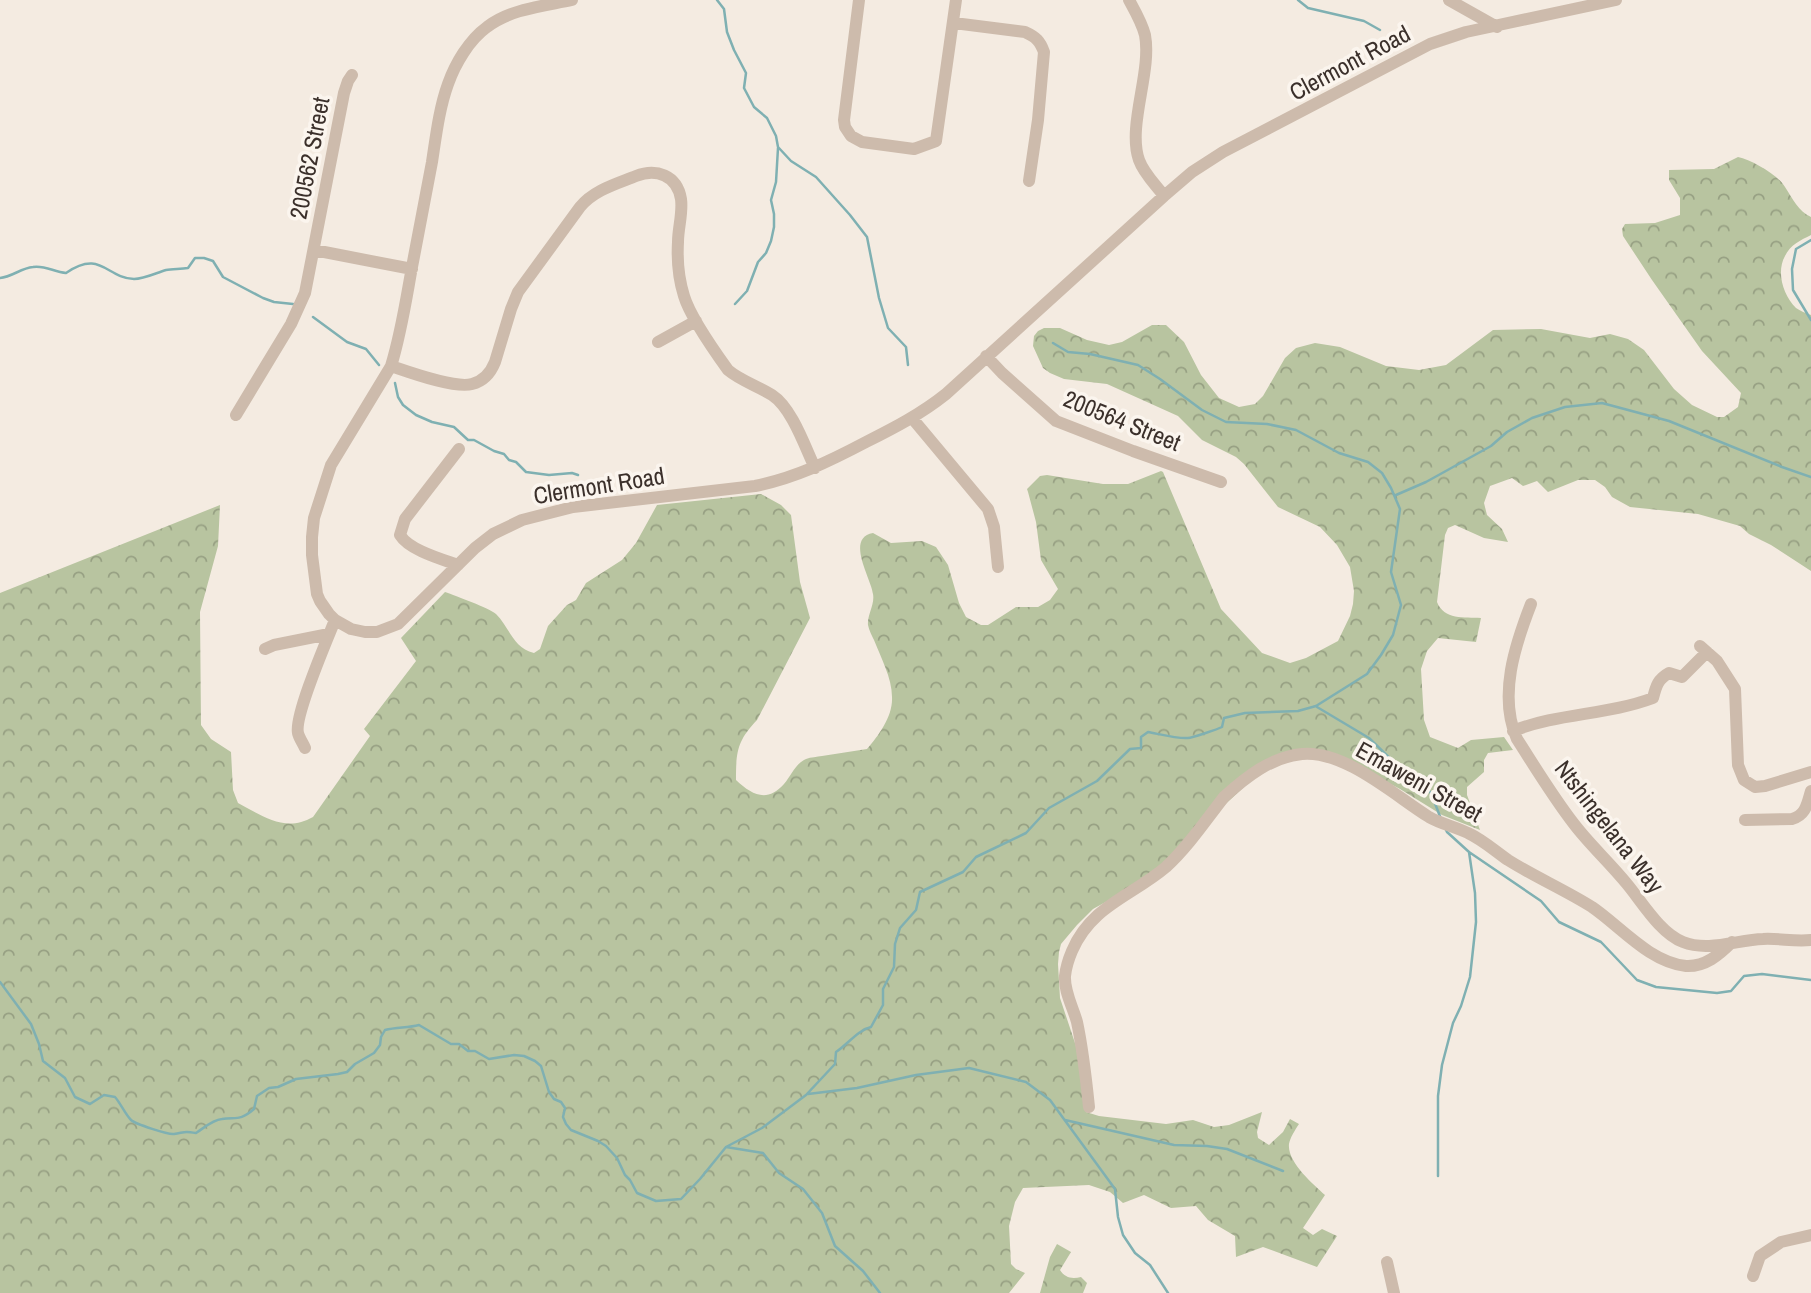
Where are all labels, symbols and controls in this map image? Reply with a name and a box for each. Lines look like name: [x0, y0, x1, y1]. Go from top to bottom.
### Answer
street label: Clermont Road: [1284, 17, 1415, 107]
street label: 200562 Street: [282, 94, 337, 222]
street label: 200564 Street: [1059, 382, 1186, 458]
street label: Clermont Road: [531, 459, 667, 511]
street label: Emaweni Street: [1350, 733, 1489, 829]
street label: Ntshingelana Way: [1548, 753, 1672, 899]

